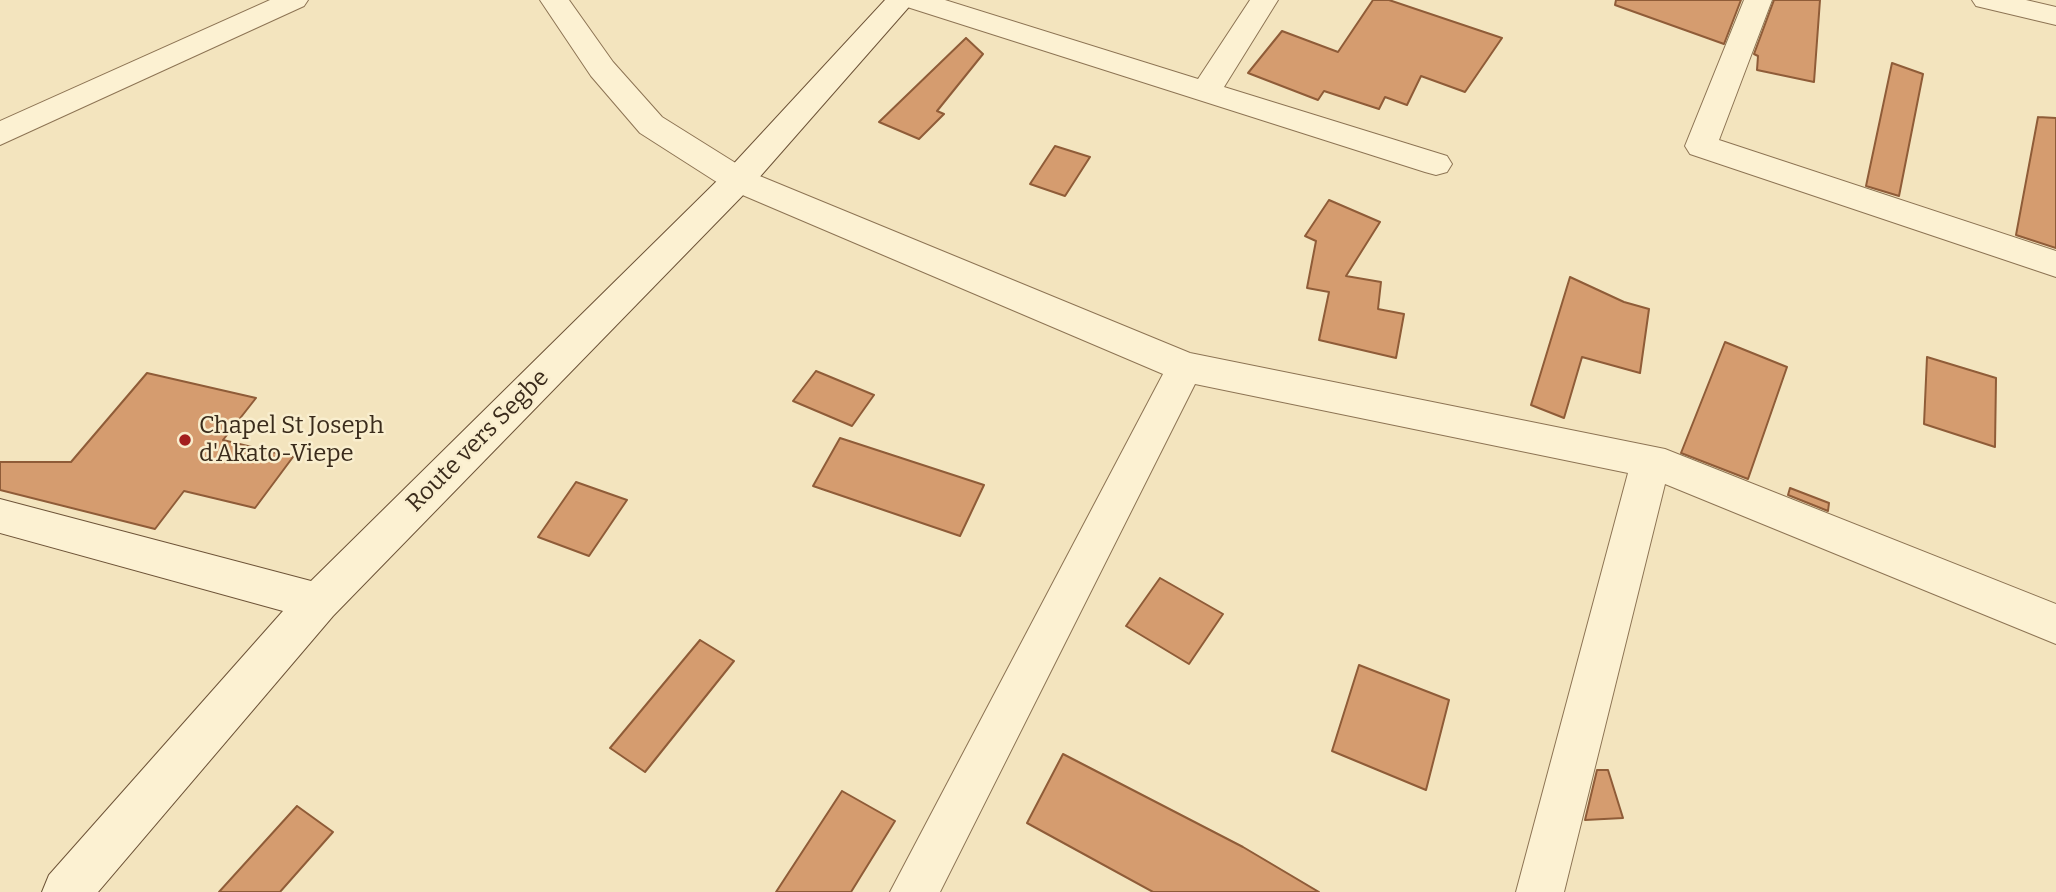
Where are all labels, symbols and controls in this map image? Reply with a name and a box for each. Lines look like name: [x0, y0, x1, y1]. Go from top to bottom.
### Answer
street label: Route vers Segbe: [401, 364, 555, 518]
place label: Chapel St Joseph d'Akato-Viepe: [199, 412, 384, 468]
marker: Chapel St Joseph d'Akato-Viepe: [177, 432, 193, 448]

